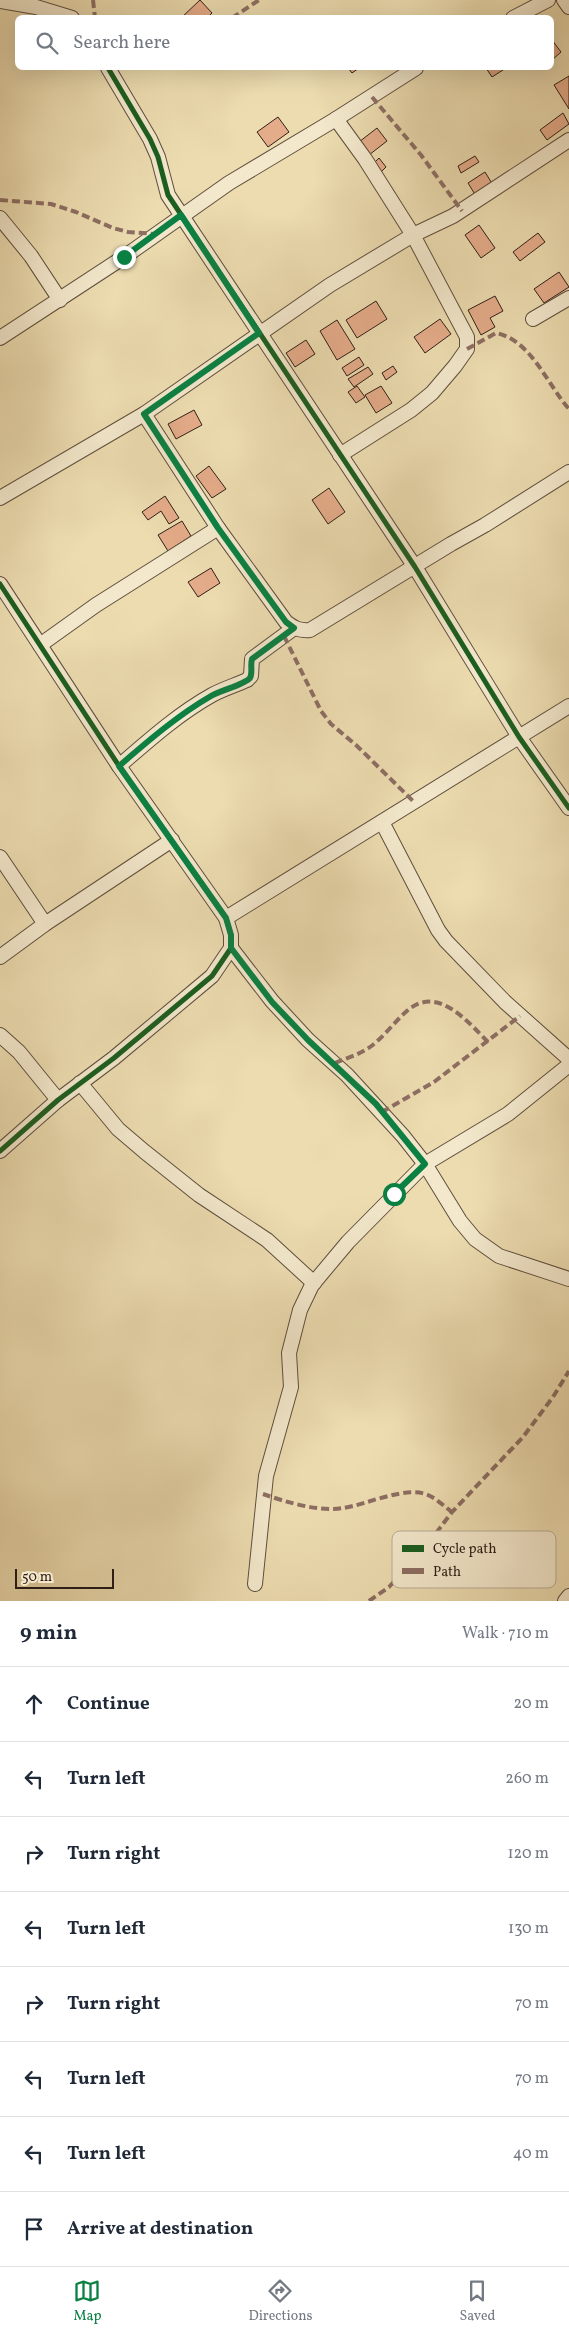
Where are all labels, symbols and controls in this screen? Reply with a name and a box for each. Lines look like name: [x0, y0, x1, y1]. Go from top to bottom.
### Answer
search box: [15, 15, 554, 70]
icon: search: [33, 29, 61, 57]
text: Search here: [73, 30, 170, 56]
route end: [113, 246, 136, 269]
route start: [383, 1183, 406, 1206]
legend: [392, 1531, 556, 1588]
text: Cycle path: [433, 1540, 497, 1559]
text: Path: [433, 1563, 461, 1582]
scale bar: [15, 1566, 114, 1589]
text: 50 m: [22, 1568, 52, 1587]
text: 9 min: [20, 1619, 77, 1648]
text: Walk · 710 m: [462, 1623, 549, 1645]
icon: ahead: [20, 1690, 48, 1718]
text: Continue: [67, 1691, 150, 1717]
text: 20 m: [514, 1693, 549, 1715]
icon: left: [20, 1765, 48, 1793]
text: Turn left: [67, 1766, 146, 1792]
text: 260 m: [505, 1768, 549, 1790]
icon: right: [20, 1840, 48, 1868]
text: Turn right: [67, 1841, 160, 1867]
text: 120 m: [507, 1843, 549, 1865]
icon: left: [20, 1915, 48, 1943]
text: Turn left: [67, 1916, 146, 1942]
text: 130 m: [508, 1918, 549, 1940]
icon: right: [20, 1990, 48, 2018]
text: Turn right: [67, 1991, 160, 2017]
text: 70 m: [515, 1993, 549, 2015]
icon: left: [20, 2065, 48, 2093]
text: Turn left: [67, 2066, 146, 2092]
text: 70 m: [515, 2068, 549, 2090]
icon: left: [20, 2140, 48, 2168]
text: Turn left: [67, 2141, 146, 2167]
text: 40 m: [513, 2143, 549, 2165]
icon: arrive: [20, 2215, 48, 2243]
text: Arrive at destination: [67, 2216, 253, 2242]
tab: Map: [73, 2277, 101, 2326]
tab: Directions: [248, 2277, 313, 2326]
tab: Saved: [459, 2277, 496, 2326]

